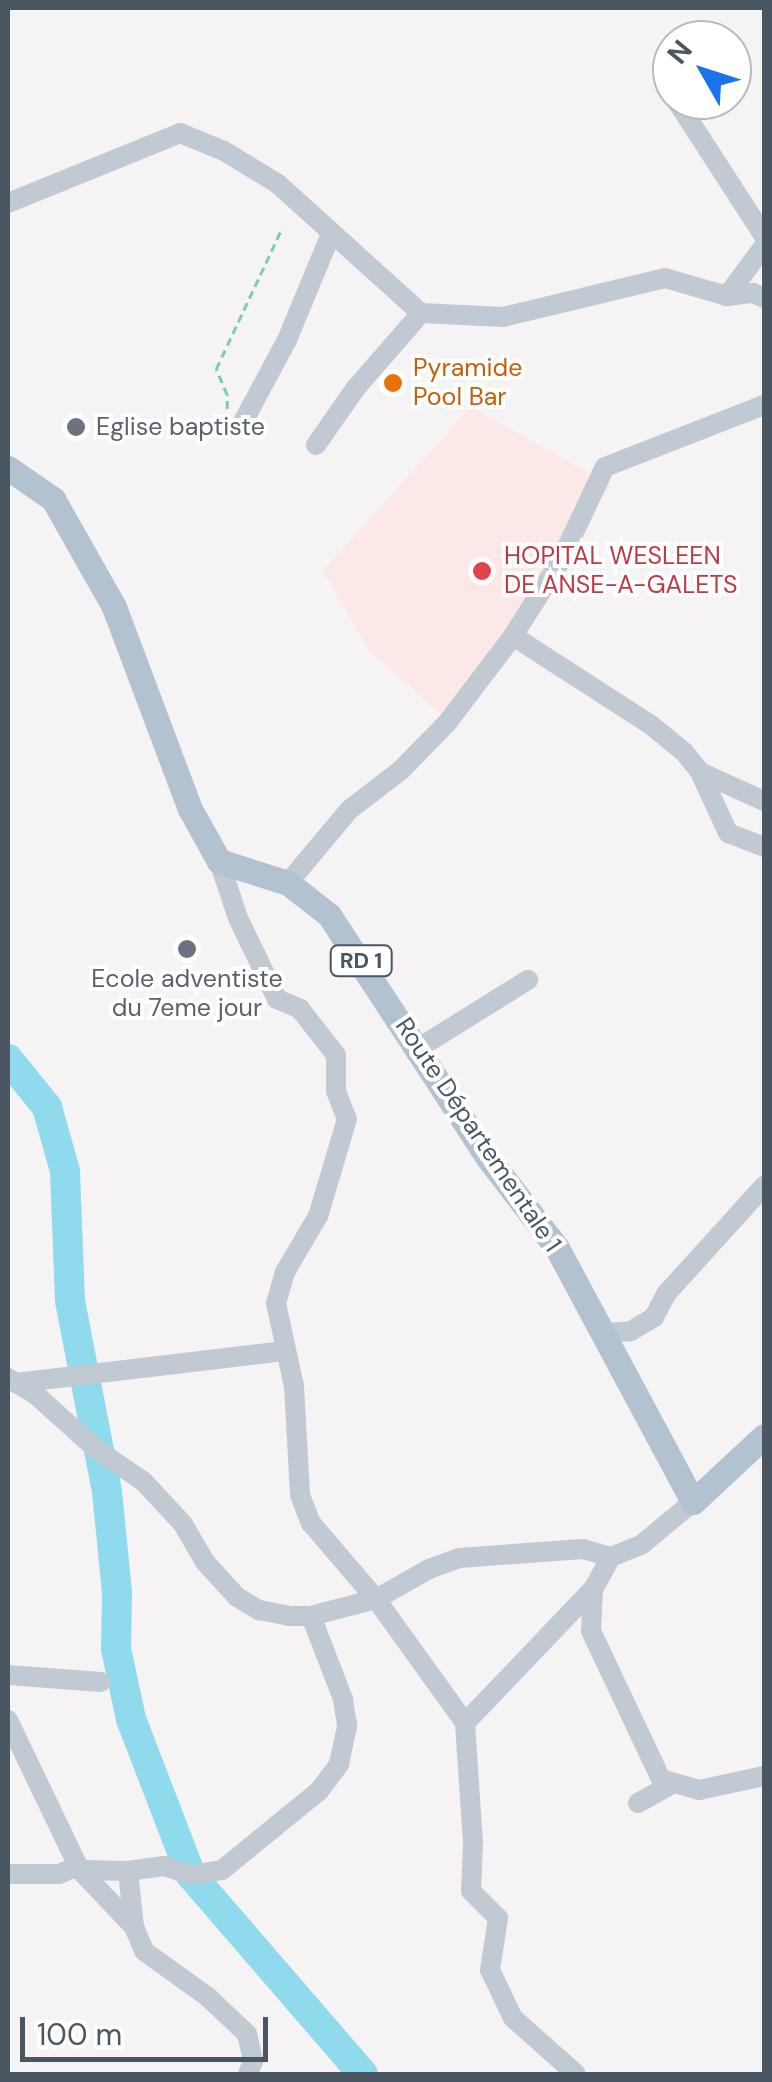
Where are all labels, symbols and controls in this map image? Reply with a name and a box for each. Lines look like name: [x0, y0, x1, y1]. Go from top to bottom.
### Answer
north arrow: [652, 20, 752, 120]
text: N: [659, 32, 701, 72]
place label: Pyramide Pool Bar: [413, 354, 522, 413]
marker: Pyramide Pool Bar: [382, 372, 404, 394]
place label: Eglise baptiste: [96, 412, 265, 442]
marker: Eglise baptiste: [65, 416, 87, 438]
place label: HOPITAL WESLEEN DE ANSE-A-GALETS: [504, 542, 738, 601]
marker: HOPITAL WESLEEN DE ANSE-A-GALETS: [469, 558, 495, 584]
marker: Ecole adventiste du 7eme jour: [176, 938, 198, 960]
road number: RD 1: [328, 944, 394, 978]
place label: Ecole adventiste du 7eme jour: [91, 965, 283, 1024]
street label: Route Départementale 1: [389, 1012, 567, 1258]
scale bar: [25, 1997, 272, 2059]
text: 100 m: [37, 2015, 122, 2054]

